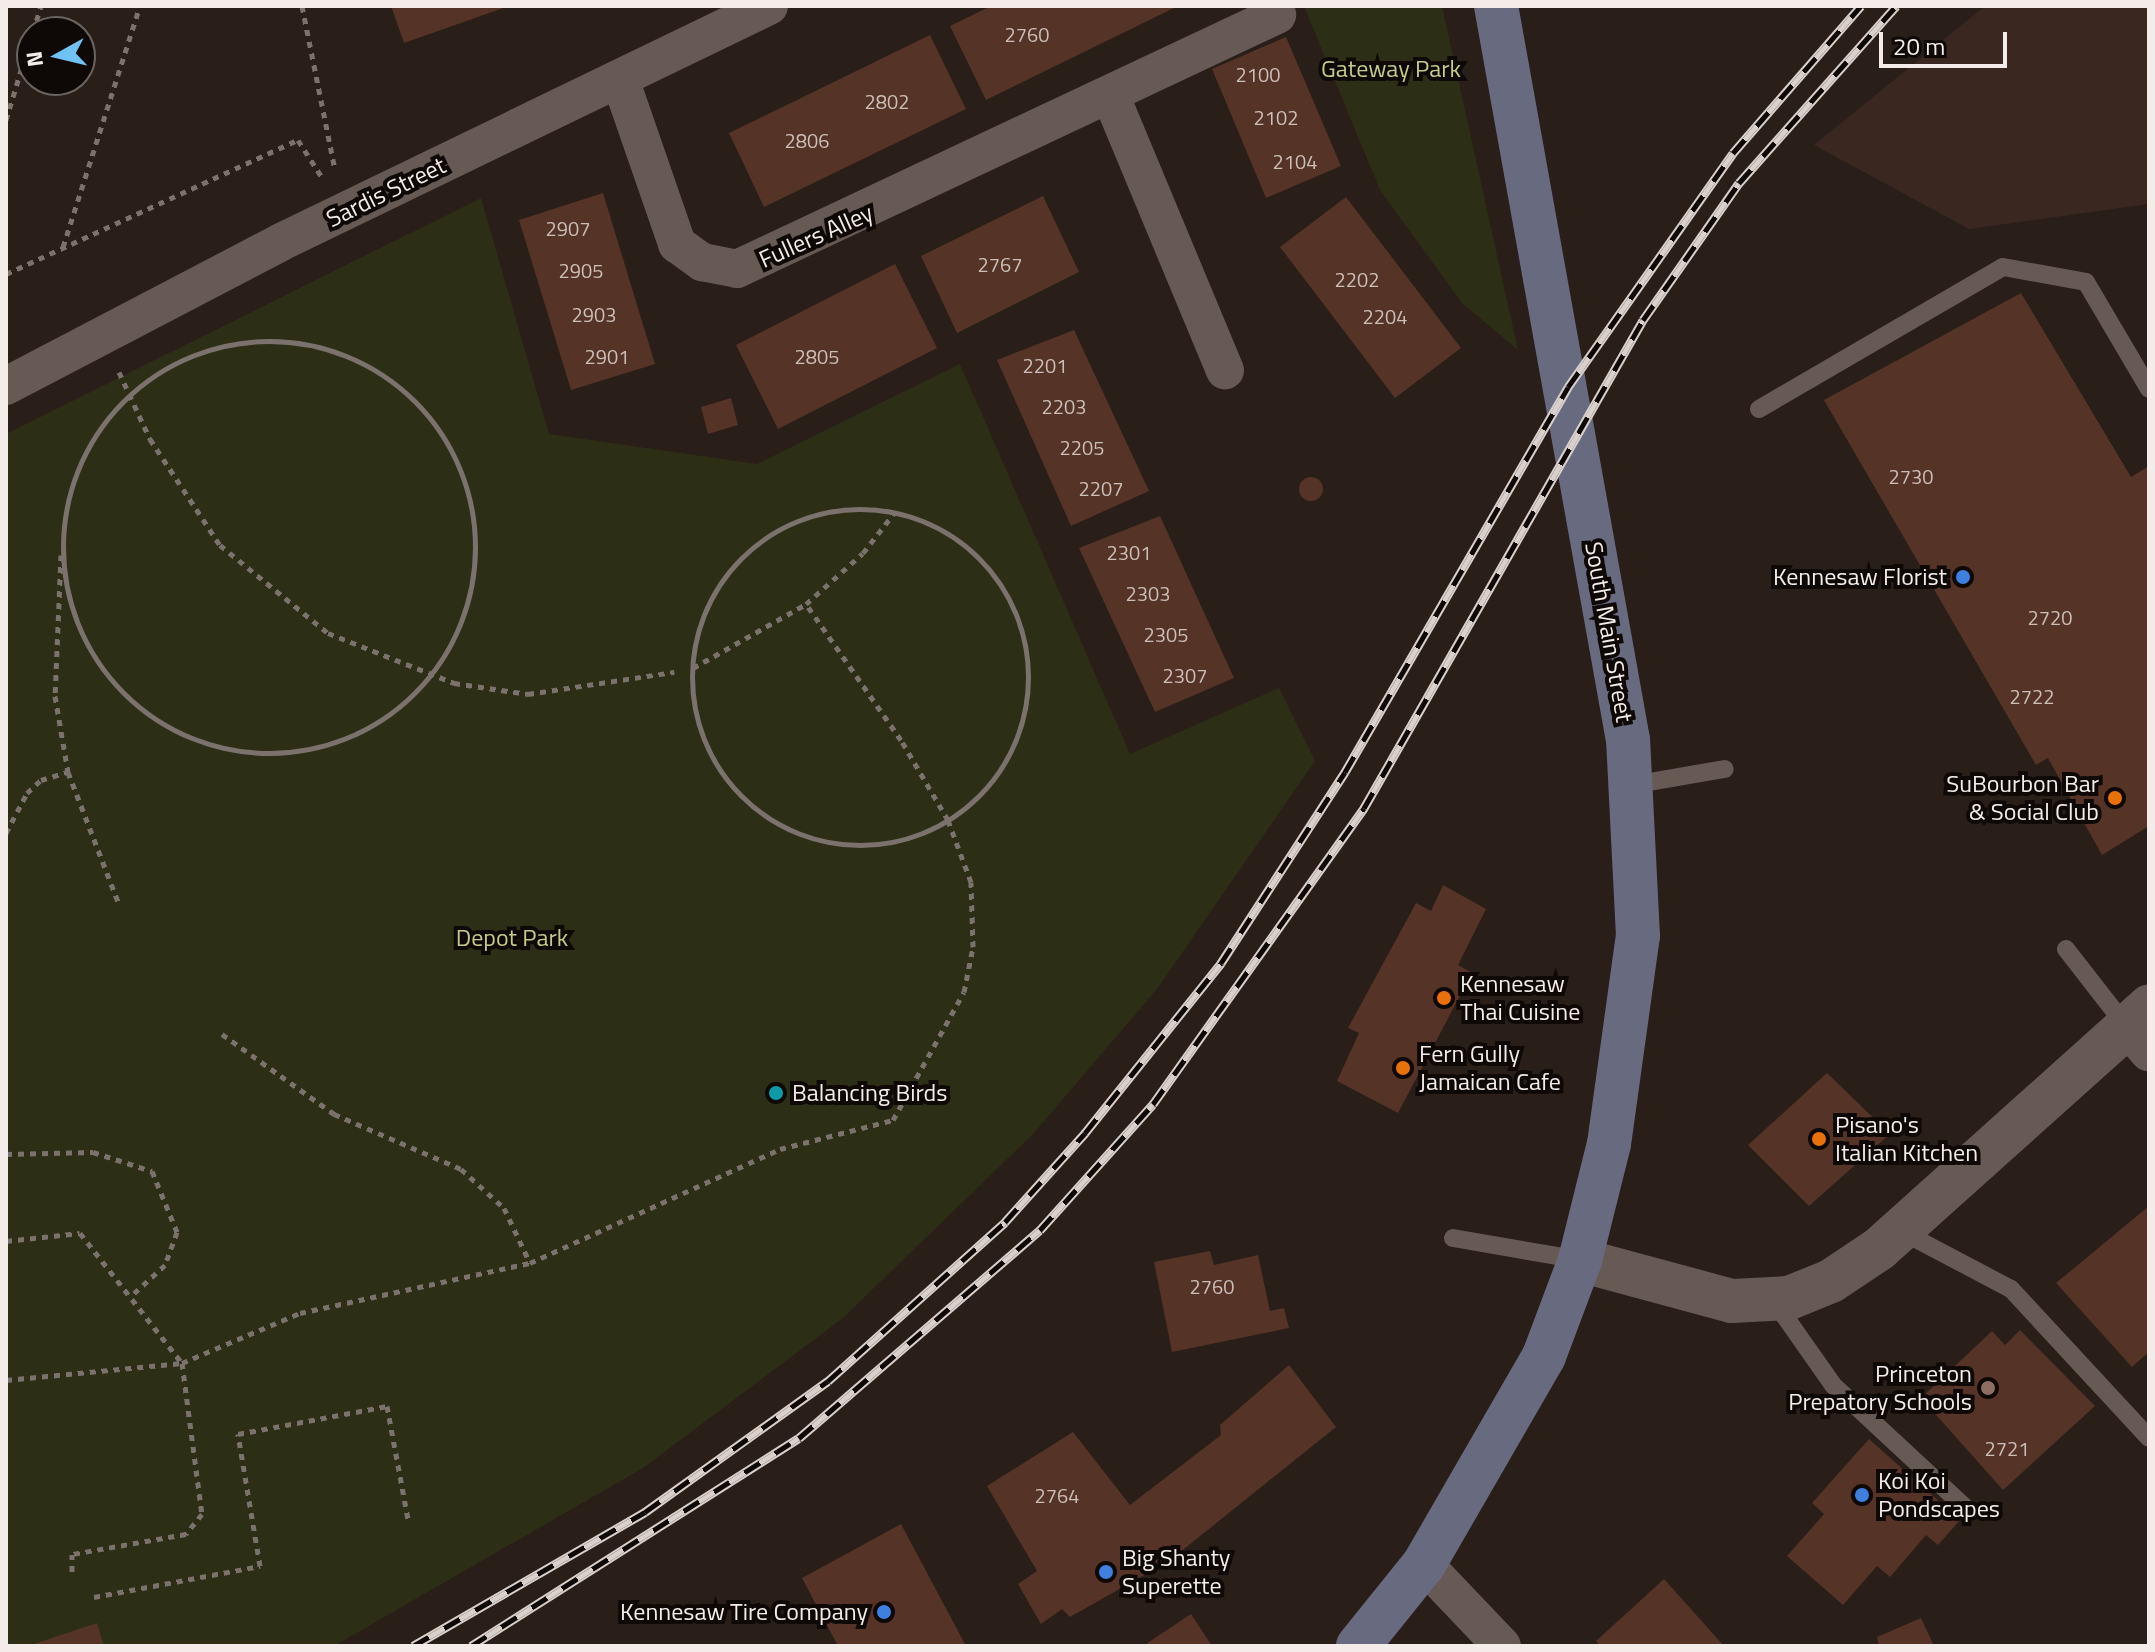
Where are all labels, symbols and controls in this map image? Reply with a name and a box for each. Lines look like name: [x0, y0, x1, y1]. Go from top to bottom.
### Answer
north arrow: [16, 16, 96, 96]
scale bar: [1883, 16, 2011, 66]
house number: 2760: [1005, 22, 1049, 46]
text: 20 m: [1893, 28, 1945, 64]
text: N: [16, 49, 52, 69]
park label: Gateway Park: [1321, 55, 1461, 83]
house number: 2100: [1236, 62, 1280, 86]
house number: 2802: [865, 89, 909, 113]
house number: 2102: [1254, 105, 1298, 129]
house number: 2806: [785, 128, 829, 152]
house number: 2104: [1273, 149, 1317, 173]
street label: Sardis Street: [322, 151, 450, 233]
street label: Fullers Alley: [755, 198, 877, 274]
house number: 2907: [546, 216, 590, 240]
house number: 2767: [978, 252, 1022, 276]
house number: 2905: [559, 258, 603, 282]
house number: 2202: [1335, 267, 1379, 291]
house number: 2903: [572, 302, 616, 326]
house number: 2204: [1363, 304, 1407, 328]
house number: 2901: [585, 344, 629, 368]
house number: 2805: [795, 344, 839, 368]
house number: 2201: [1023, 353, 1067, 377]
house number: 2203: [1042, 394, 1086, 418]
house number: 2205: [1060, 435, 1104, 459]
house number: 2730: [1889, 464, 1933, 488]
house number: 2207: [1079, 476, 1123, 500]
house number: 2301: [1107, 540, 1151, 564]
street label: South Main Street: [1579, 540, 1639, 724]
place label: Kennesaw Florist: [1773, 563, 1947, 591]
marker: Kennesaw Florist: [1954, 568, 1972, 586]
house number: 2303: [1126, 581, 1170, 605]
house number: 2720: [2028, 605, 2072, 629]
house number: 2305: [1144, 622, 1188, 646]
house number: 2307: [1163, 663, 1207, 687]
house number: 2722: [2010, 684, 2054, 708]
place label: SuBourbon Bar & Social Club: [1946, 770, 2099, 826]
marker: SuBourbon Bar & Social Club: [2106, 789, 2124, 807]
park label: Depot Park: [456, 924, 568, 952]
place label: Kennesaw Thai Cuisine: [1460, 970, 1580, 1026]
marker: Kennesaw Thai Cuisine: [1435, 989, 1453, 1007]
place label: Fern Gully Jamaican Cafe: [1419, 1040, 1561, 1096]
marker: Fern Gully Jamaican Cafe: [1394, 1059, 1412, 1077]
place label: Balancing Birds: [792, 1079, 947, 1107]
marker: Balancing Birds: [767, 1084, 785, 1102]
place label: Pisano's Italian Kitchen: [1835, 1111, 1978, 1167]
marker: Pisano's Italian Kitchen: [1810, 1130, 1828, 1148]
house number: 2760: [1190, 1274, 1234, 1298]
place label: Princeton Prepatory Schools: [1788, 1360, 1972, 1416]
marker: Princeton Prepatory Schools: [1979, 1379, 1997, 1397]
house number: 2721: [1985, 1436, 2029, 1460]
place label: Koi Koi Pondscapes: [1878, 1467, 2000, 1523]
house number: 2764: [1035, 1483, 1079, 1507]
marker: Koi Koi Pondscapes: [1853, 1486, 1871, 1504]
place label: Big Shanty Superette: [1122, 1544, 1230, 1600]
marker: Big Shanty Superette: [1097, 1563, 1115, 1581]
place label: Kennesaw Tire Company: [620, 1598, 868, 1626]
marker: Kennesaw Tire Company: [875, 1603, 893, 1621]

